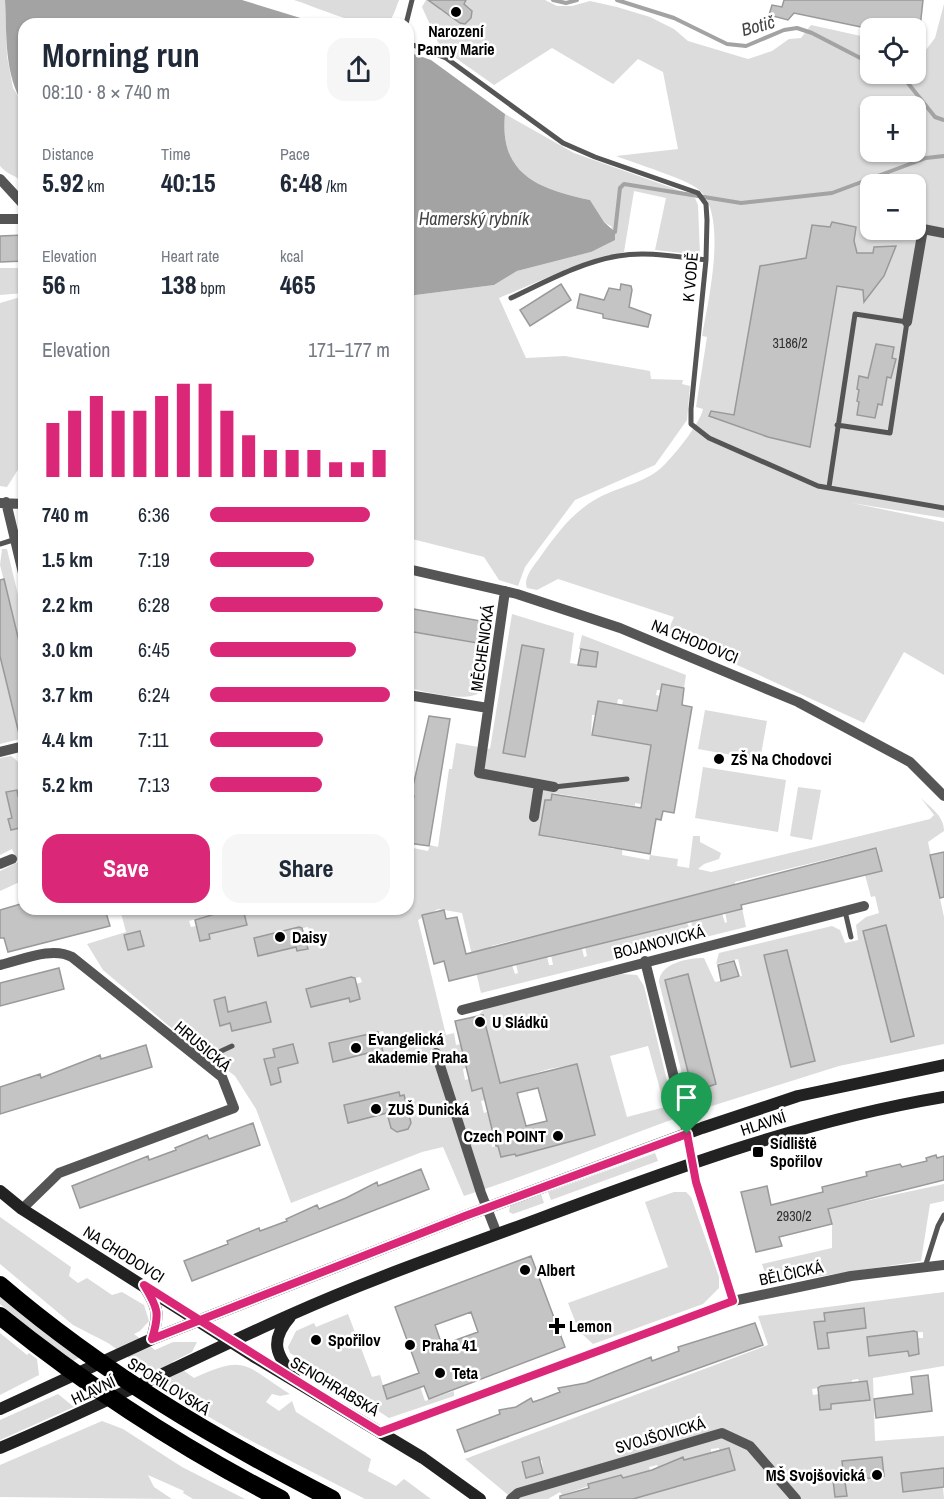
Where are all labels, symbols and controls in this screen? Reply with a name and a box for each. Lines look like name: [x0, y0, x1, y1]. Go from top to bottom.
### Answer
marker: Narození Panny Marie: [449, 5, 463, 19]
water label: Botič: [738, 9, 778, 42]
map controls: [860, 18, 926, 240]
button: locate: [860, 18, 926, 84]
place label: Narození Panny Marie: [417, 20, 495, 60]
text: Morning run: [42, 33, 200, 77]
button: share: [327, 38, 390, 101]
text: 08:10 · 8 × 740 m: [42, 78, 170, 105]
button: +: [860, 96, 926, 162]
text: Distance: [42, 143, 94, 165]
text: Time: [161, 143, 191, 165]
text: Pace: [280, 143, 310, 165]
text: 5.92: [42, 165, 84, 200]
text: 40:15: [161, 165, 216, 200]
text: 6:48: [280, 165, 323, 200]
button: −: [860, 174, 926, 240]
text: km: [84, 175, 105, 197]
text: /km: [323, 175, 347, 197]
water label: Hamerský rybník: [419, 206, 530, 231]
text: Elevation: [42, 245, 97, 267]
text: Heart rate: [161, 245, 219, 267]
text: kcal: [280, 245, 303, 267]
street label: K VODĚ: [677, 251, 703, 303]
text: 56: [42, 267, 66, 302]
text: 138: [161, 267, 197, 302]
text: 465: [280, 267, 316, 302]
text: m: [66, 277, 80, 299]
text: bpm: [197, 277, 226, 299]
house number: 3186/2: [772, 334, 808, 352]
text: Elevation: [42, 336, 110, 363]
text: 171–177 m: [308, 336, 390, 363]
text: 740 m: [42, 501, 89, 528]
text: 6:36: [138, 501, 170, 528]
text: 1.5 km: [42, 546, 93, 573]
text: 7:19: [138, 546, 170, 573]
text: 2.2 km: [42, 591, 93, 618]
text: 6:28: [138, 591, 170, 618]
street label: MĚCHENICKÁ: [465, 603, 499, 693]
street label: NA CHODOVCI: [648, 614, 742, 668]
text: 3.0 km: [42, 636, 93, 663]
text: 6:45: [138, 636, 170, 663]
text: 3.7 km: [42, 681, 93, 708]
text: 6:24: [138, 681, 170, 708]
text: 4.4 km: [42, 726, 93, 753]
text: 7:11: [138, 726, 169, 753]
place label: ZŠ Na Chodovci: [731, 748, 832, 770]
marker: ZŠ Na Chodovci: [712, 752, 726, 766]
text: 5.2 km: [42, 771, 93, 798]
text: 7:13: [138, 771, 170, 798]
button: Save: [42, 834, 210, 903]
button: Share: [222, 834, 390, 903]
street label: BOJANOVICKÁ: [611, 920, 707, 964]
place label: Daisy: [292, 926, 328, 948]
marker: Daisy: [273, 930, 287, 944]
place label: U Sládků: [492, 1011, 548, 1033]
marker: U Sládků: [473, 1015, 487, 1029]
street label: HRUSICKÁ: [170, 1016, 236, 1076]
place label: Evangelická akademie Praha: [368, 1028, 469, 1068]
marker: Evangelická akademie Praha: [349, 1041, 363, 1055]
pin: [661, 1072, 712, 1134]
icon: arrive: [670, 1081, 703, 1114]
place label: ZUŠ Dunická: [388, 1098, 470, 1120]
marker: ZUŠ Dunická: [369, 1102, 383, 1116]
street label: HLAVNÍ: [738, 1105, 789, 1141]
place label: Czech POINT: [464, 1125, 546, 1147]
marker: Czech POINT: [551, 1129, 565, 1143]
place label: Sídliště Spořilov: [770, 1132, 823, 1172]
marker: Sídliště Spořilov: [751, 1145, 765, 1159]
house number: 2930/2: [776, 1207, 812, 1225]
street label: NA CHODOVCI: [79, 1220, 169, 1288]
street label: BĚLČICKÁ: [757, 1255, 825, 1291]
place label: Albert: [537, 1259, 576, 1281]
marker: Albert: [518, 1263, 532, 1277]
place label: Lemon: [569, 1315, 612, 1337]
marker: Lemon: [550, 1319, 564, 1333]
place label: Spořilov: [328, 1329, 381, 1351]
marker: Spořilov: [309, 1333, 323, 1347]
place label: Praha 41: [422, 1334, 477, 1356]
marker: Praha 41: [403, 1338, 417, 1352]
street label: SENOHRABSKÁ: [287, 1351, 384, 1421]
street label: SPOŘILOVSKÁ: [124, 1352, 215, 1420]
place label: Teta: [452, 1362, 479, 1384]
marker: Teta: [433, 1366, 447, 1380]
street label: HLAVNÍ: [67, 1370, 119, 1410]
street label: SVOJŠOVICKÁ: [612, 1412, 708, 1458]
place label: MŠ Svojšovická: [766, 1464, 866, 1486]
marker: MŠ Svojšovická: [870, 1468, 884, 1482]

